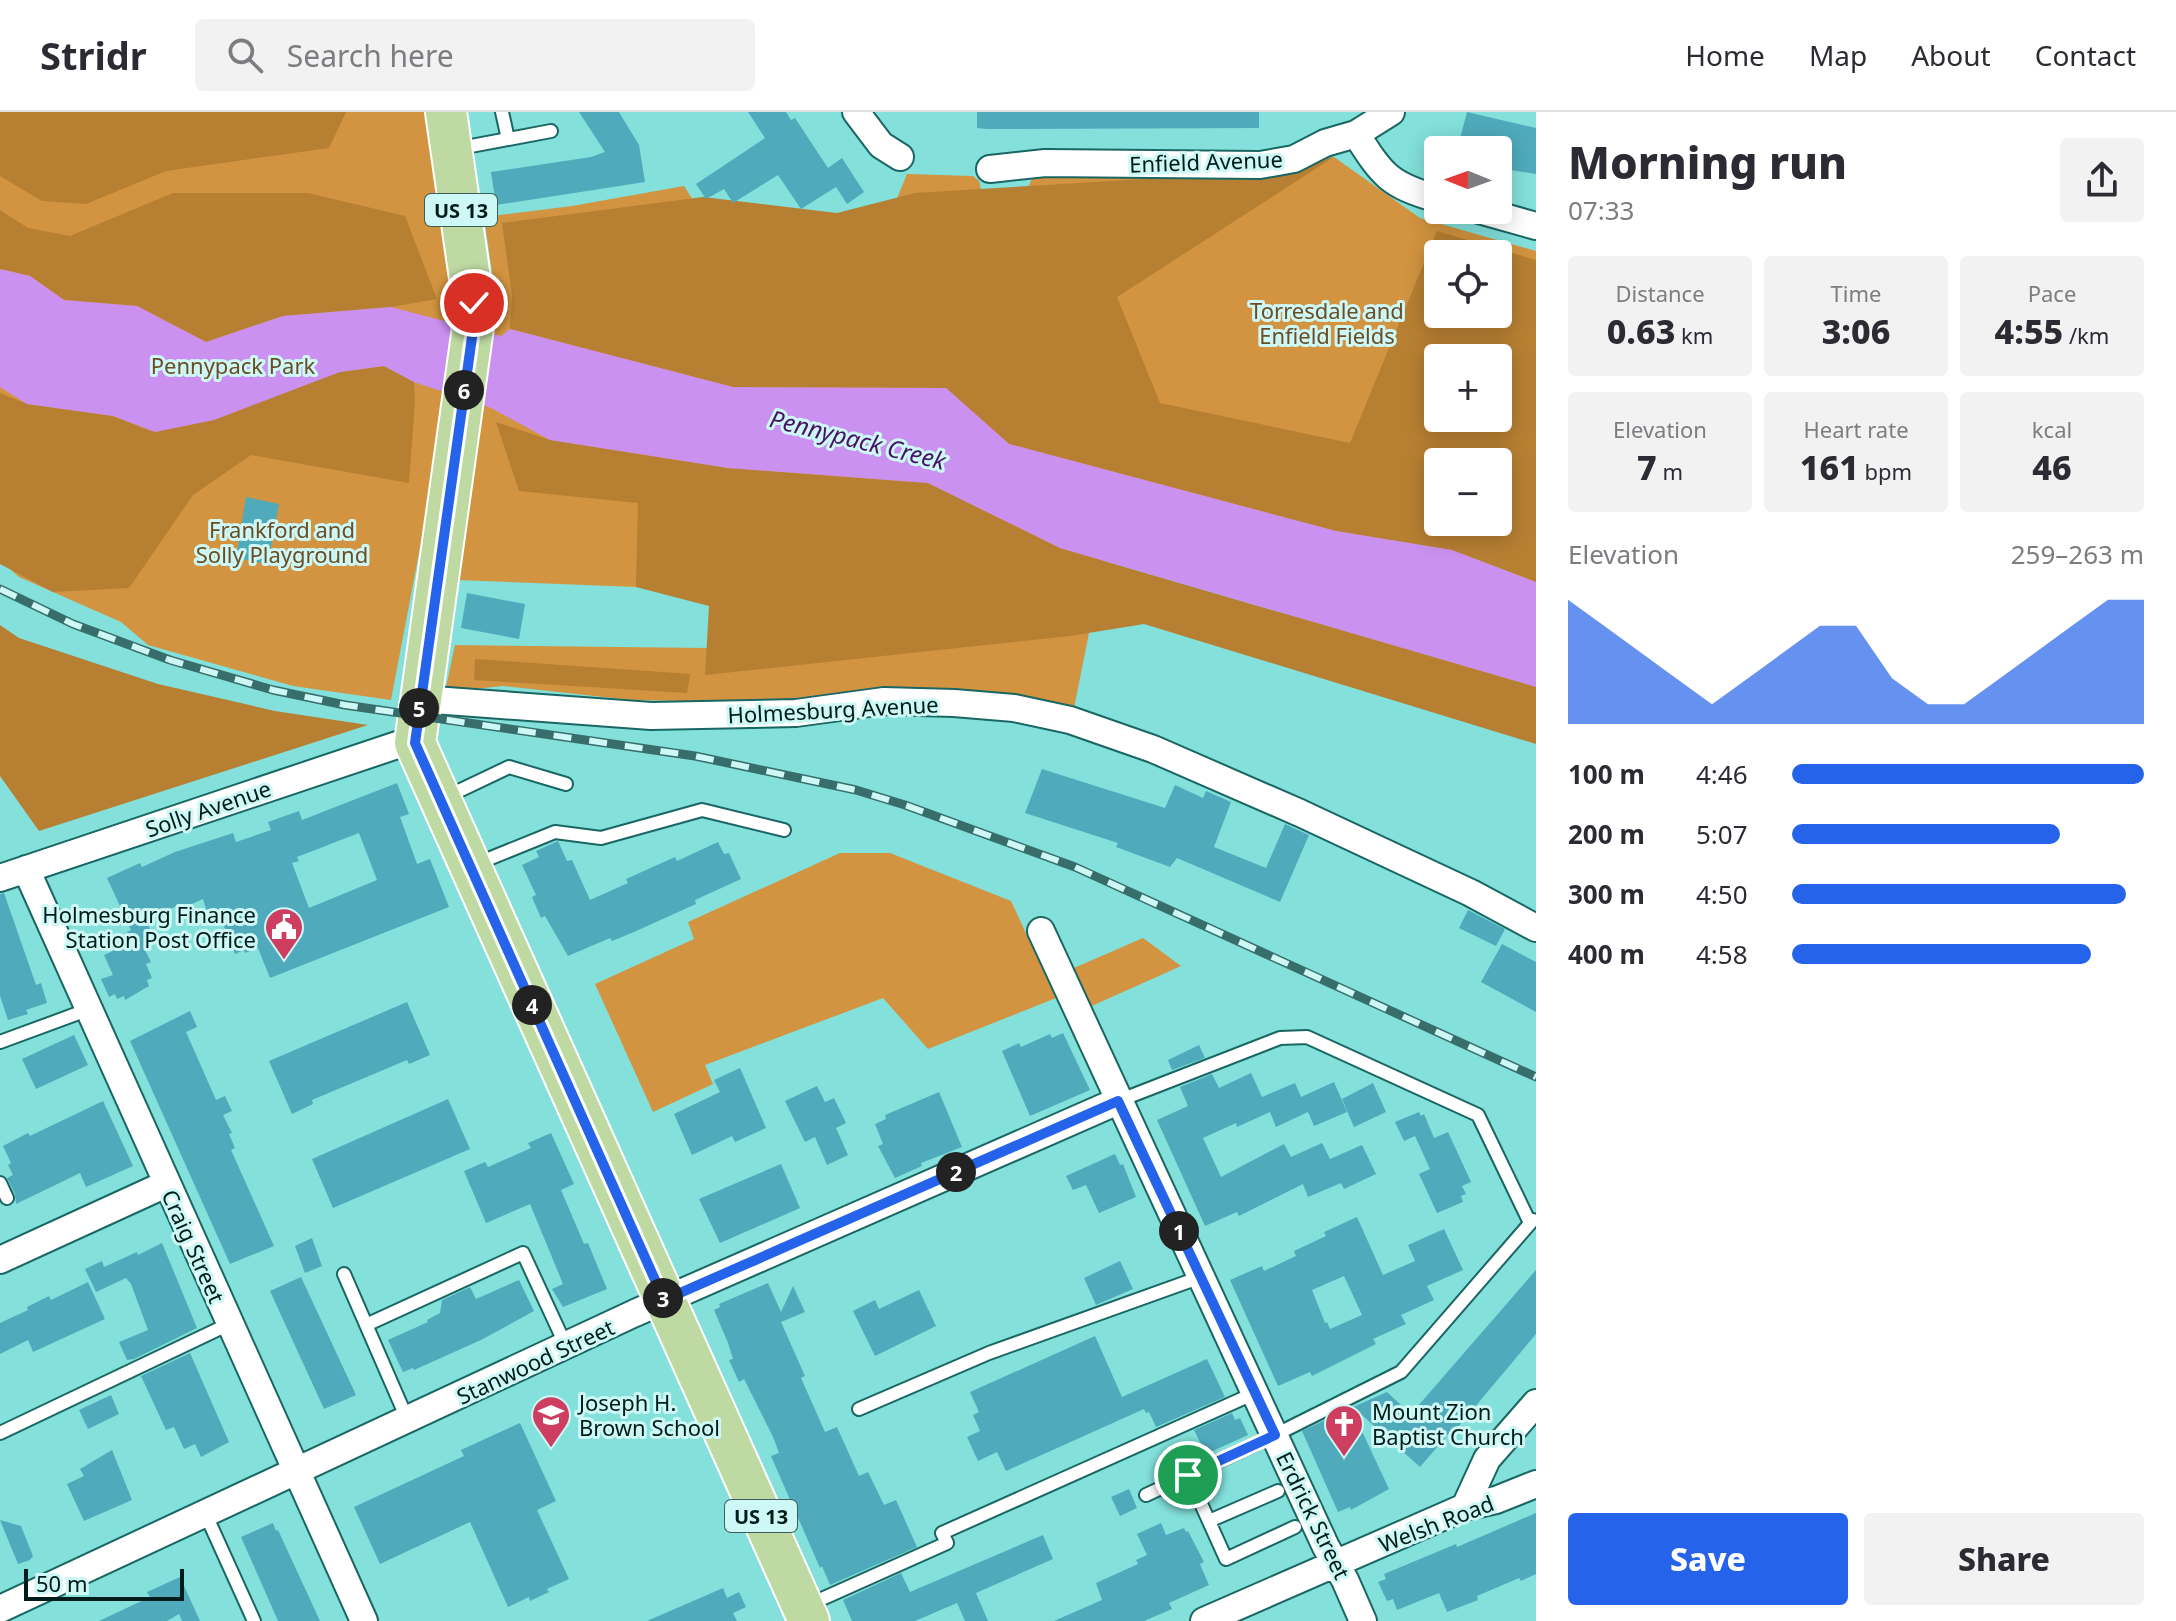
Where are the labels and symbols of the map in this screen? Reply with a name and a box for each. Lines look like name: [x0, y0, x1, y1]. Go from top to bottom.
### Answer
north arrow: [1424, 136, 1512, 224]
street label: Enfield Avenue: [1129, 143, 1283, 179]
road number: US 13: [425, 194, 497, 226]
pin: [440, 269, 508, 337]
park label: Torresdale and Enfield Fields: [1250, 295, 1404, 350]
park label: Pennypack Park: [151, 350, 316, 380]
pin: 6: [444, 370, 484, 410]
water label: Pennypack Creek: [767, 401, 950, 477]
park label: Frankford and Solly Playground: [196, 514, 368, 569]
pin: 5: [399, 688, 439, 728]
street label: Holmesburg Avenue: [727, 688, 939, 730]
street label: Solly Avenue: [141, 773, 275, 843]
place label: Holmesburg Finance Station Post Office: [42, 899, 256, 954]
public building icon: Holmesburg Finance Station Post Office: [263, 906, 305, 961]
pin: 4: [512, 985, 552, 1025]
pin: 2: [936, 1152, 976, 1192]
street label: Craig Street: [156, 1185, 232, 1308]
pin: 1: [1159, 1211, 1199, 1251]
pin: 3: [643, 1278, 683, 1318]
street label: Stanwood Street: [451, 1311, 619, 1411]
place label: Joseph H. Brown School: [577, 1387, 720, 1442]
school or university icon: Joseph H. Brown School: [530, 1394, 572, 1449]
place label: Mount Zion Baptist Church: [1372, 1396, 1524, 1451]
church icon: Mount Zion Baptist Church: [1323, 1403, 1365, 1458]
pin: [1154, 1441, 1222, 1509]
street label: Erdrick Street: [1270, 1446, 1358, 1584]
street label: Welsh Road: [1374, 1487, 1498, 1559]
road number: US 13: [725, 1500, 797, 1532]
scale bar: [24, 1565, 184, 1601]

